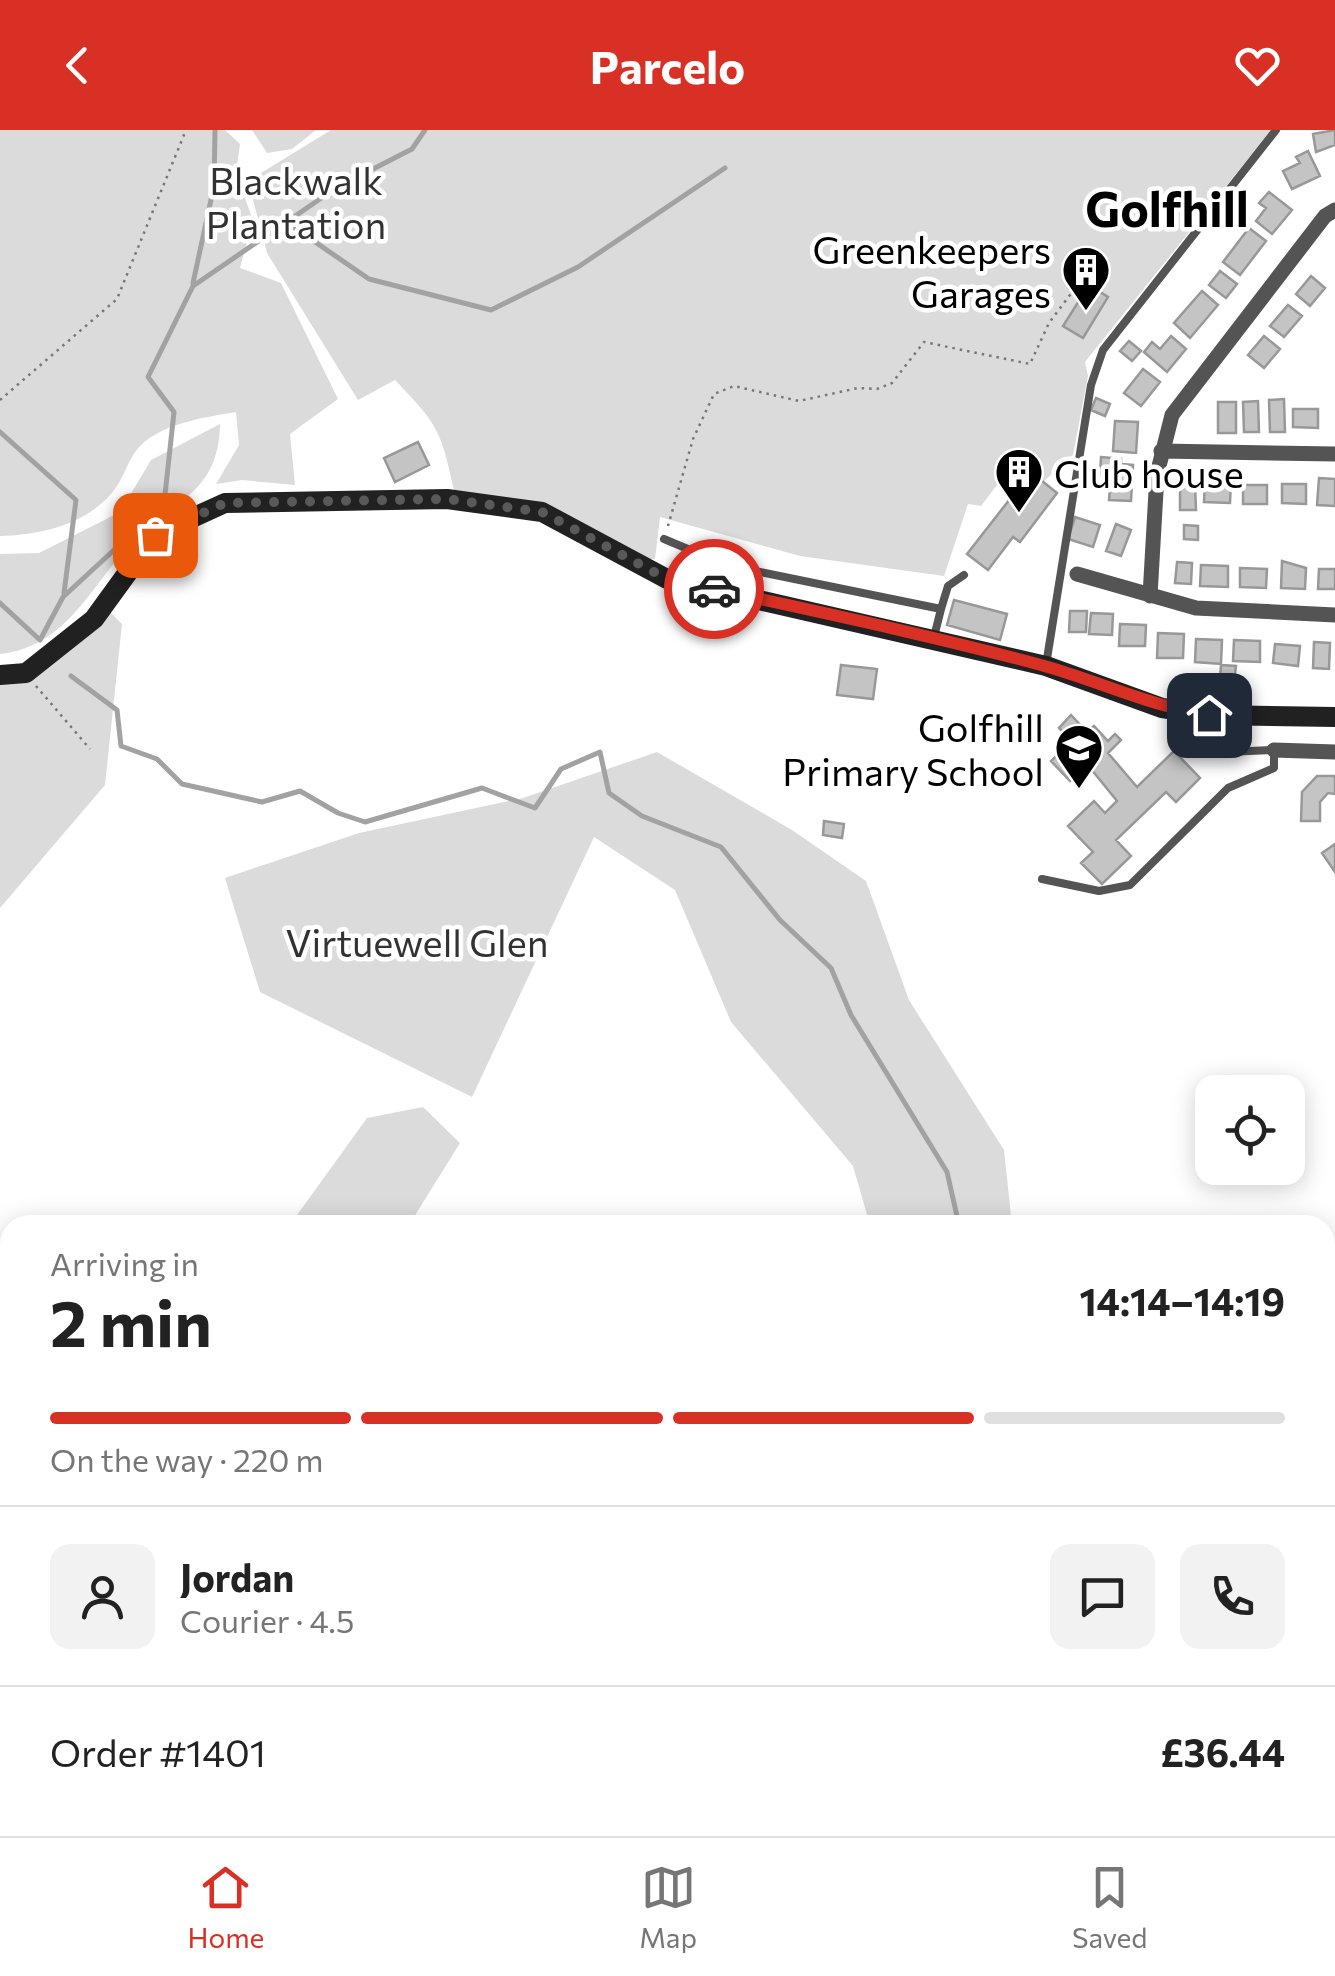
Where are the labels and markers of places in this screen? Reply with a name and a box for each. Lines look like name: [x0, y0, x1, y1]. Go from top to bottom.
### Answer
place label: Greenkeepers Garages: [813, 225, 1051, 316]
building icon: Greenkeepers Garages: [1060, 244, 1112, 312]
building icon: Club house: [993, 446, 1045, 514]
place label: Club house: [1054, 449, 1244, 496]
pin: [113, 493, 198, 578]
pin: [1167, 673, 1252, 758]
place label: Golfhill Primary School: [782, 703, 1044, 794]
school or university icon: Golfhill Primary School: [1053, 722, 1105, 790]

